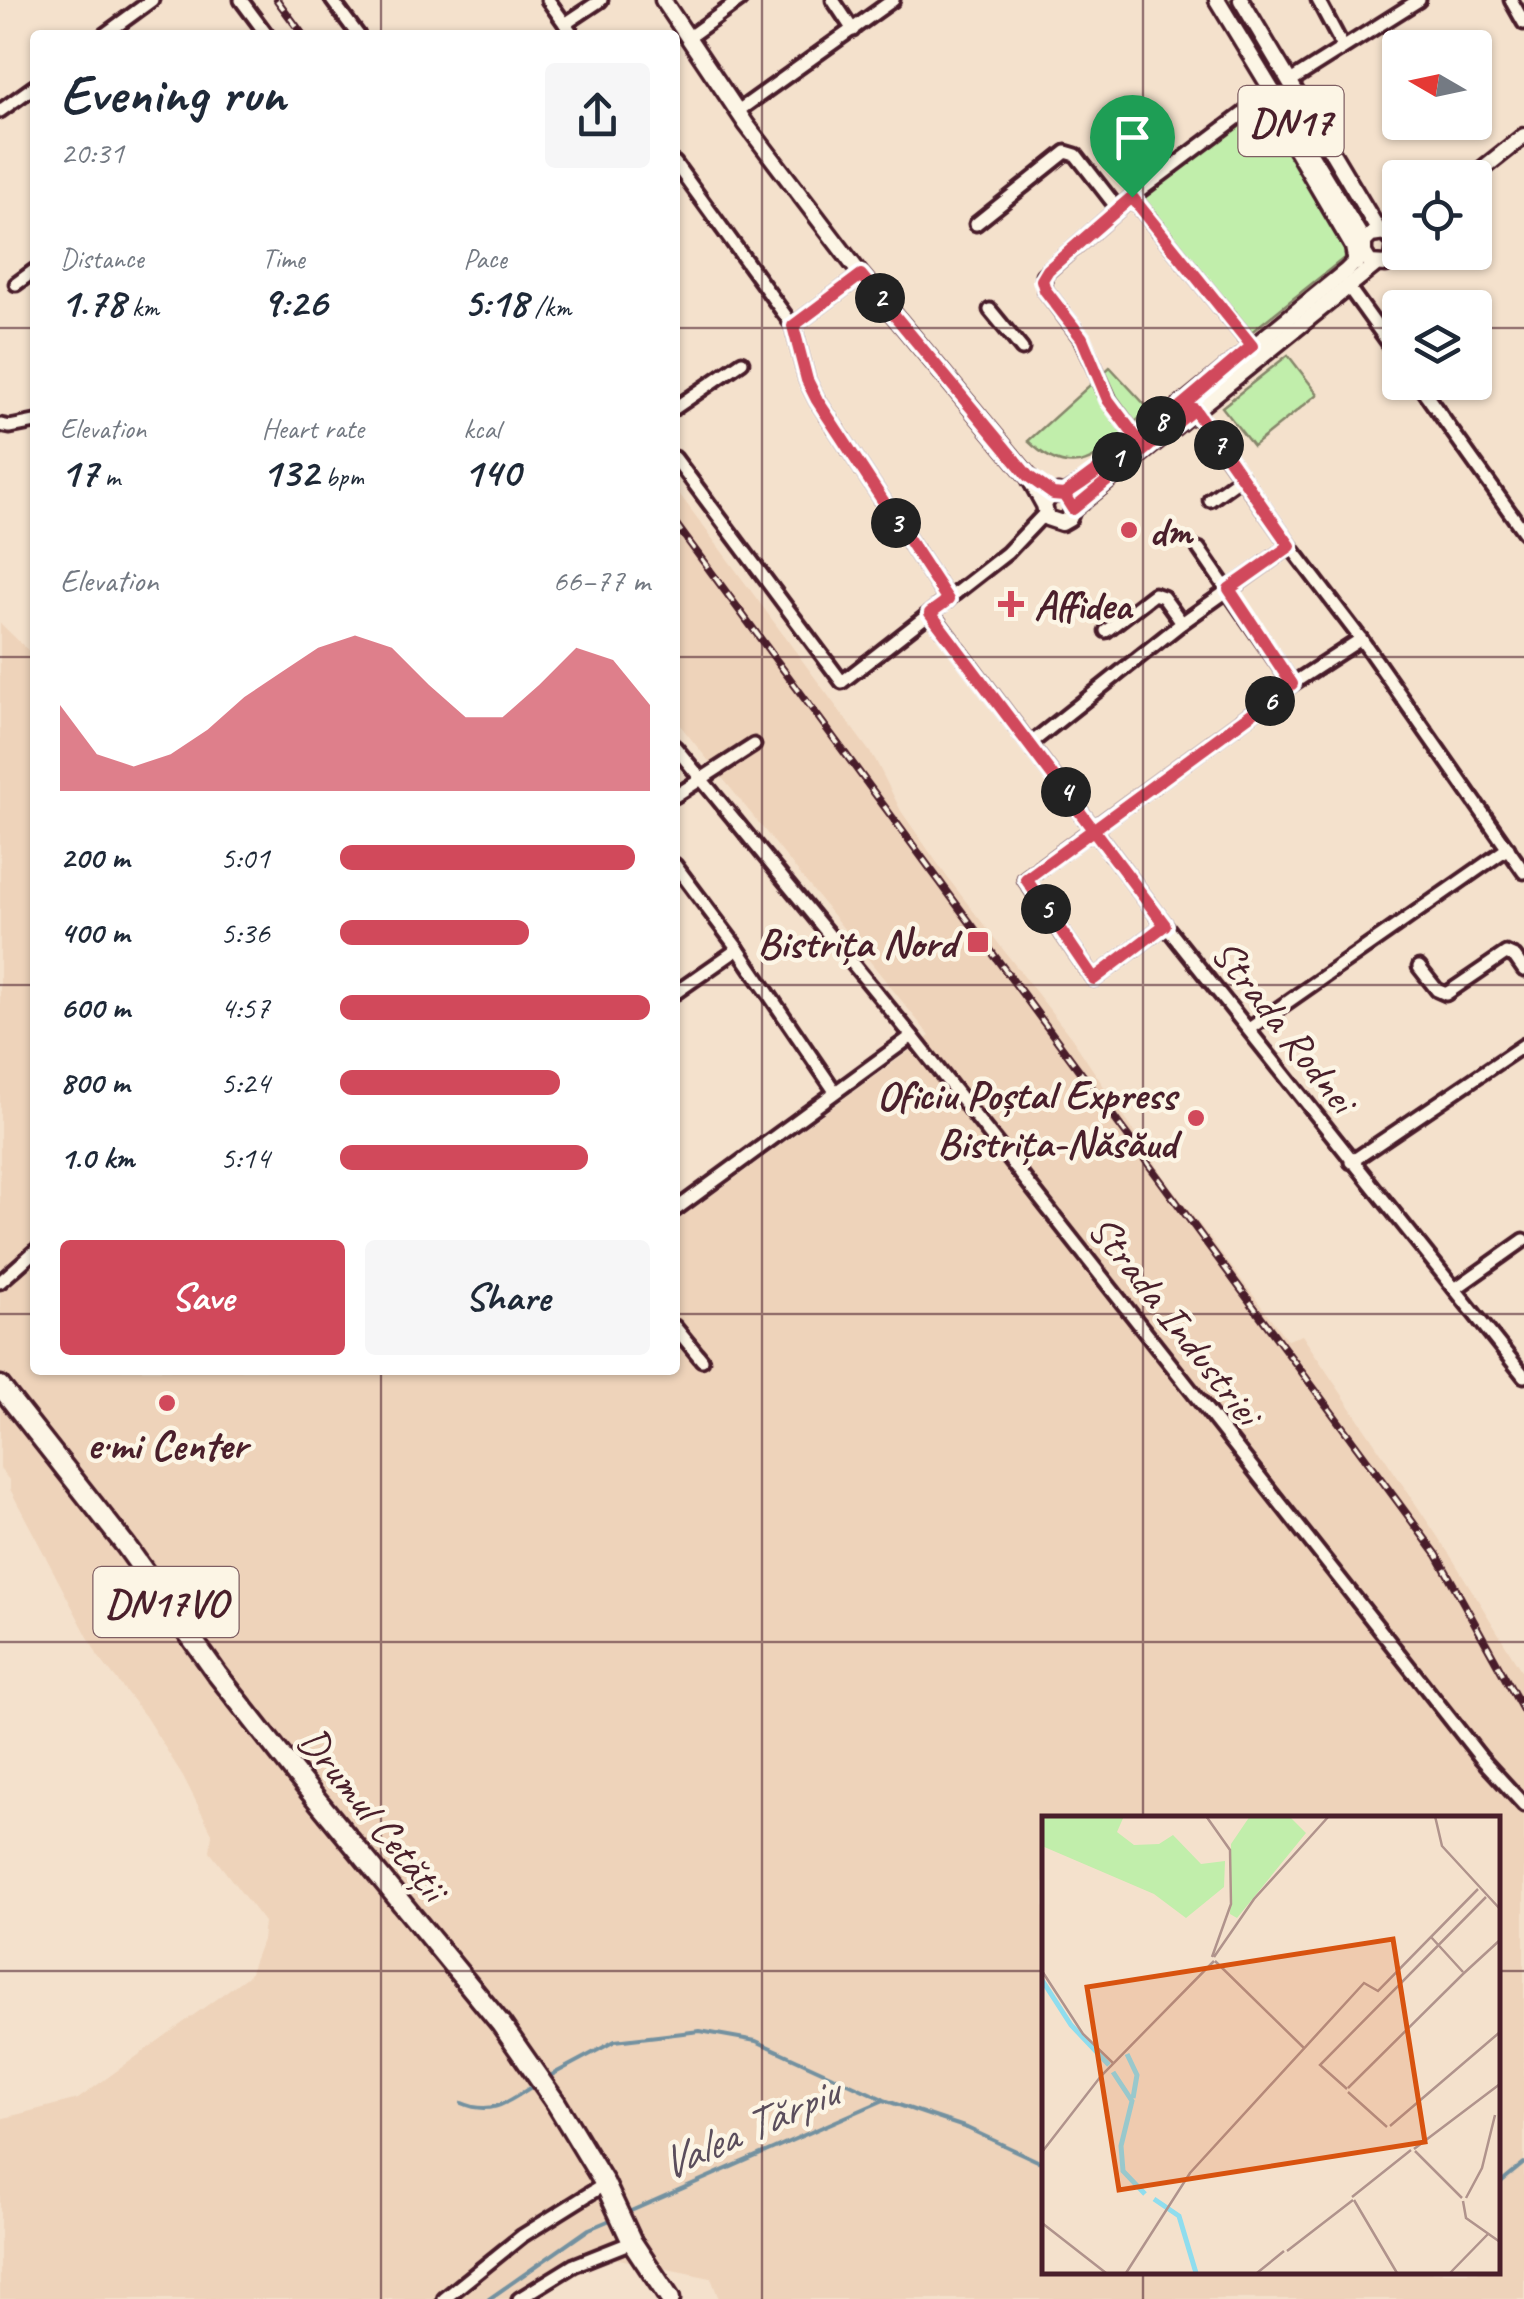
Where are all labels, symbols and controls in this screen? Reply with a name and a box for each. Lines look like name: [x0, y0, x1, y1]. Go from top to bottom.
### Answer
north arrow: [1382, 30, 1492, 140]
map controls: [1382, 30, 1492, 400]
text: Evening run: [60, 59, 285, 129]
button: share: [545, 63, 650, 168]
road number: DN17: [1238, 86, 1344, 156]
pin: [1090, 95, 1175, 198]
icon: arrive: [1105, 110, 1160, 165]
text: 20:31: [60, 132, 124, 173]
button: locate: [1382, 160, 1492, 270]
text: Distance: [60, 241, 144, 276]
text: Time: [262, 241, 305, 276]
text: Pace: [463, 241, 506, 276]
pin: 2: [855, 273, 905, 323]
text: 1.78: [60, 276, 125, 329]
text: 9:26: [262, 276, 327, 329]
text: 5:18: [463, 276, 528, 329]
text: 2: [874, 280, 886, 315]
text: km: [125, 289, 159, 324]
text: /km: [528, 289, 571, 324]
button: layers: [1382, 290, 1492, 400]
pin: 8: [1136, 396, 1186, 446]
text: 8: [1155, 403, 1167, 438]
text: Elevation: [60, 411, 146, 446]
text: Heart rate: [262, 411, 364, 446]
text: kcal: [463, 411, 500, 446]
pin: 7: [1194, 420, 1244, 470]
text: 7: [1213, 427, 1225, 462]
pin: 1: [1092, 432, 1142, 482]
text: 1: [1111, 439, 1123, 474]
text: 17: [60, 446, 98, 499]
text: 132: [262, 446, 318, 499]
text: 140: [463, 446, 520, 499]
text: m: [98, 459, 120, 494]
text: bpm: [318, 459, 364, 494]
pin: 3: [871, 498, 921, 548]
text: 3: [890, 505, 902, 540]
place label: dm: [1149, 505, 1194, 558]
marker: dm: [1118, 519, 1140, 541]
text: Elevation: [60, 560, 158, 601]
text: 66–77 m: [552, 560, 650, 601]
place label: Affidea: [1034, 579, 1134, 632]
marker: Affidea: [998, 591, 1024, 617]
pin: 6: [1245, 676, 1295, 726]
text: 6: [1263, 683, 1277, 718]
pin: 4: [1041, 767, 1091, 817]
text: 4: [1060, 774, 1072, 809]
text: 200 m: [60, 837, 129, 878]
text: 5:01: [220, 837, 270, 878]
pin: 5: [1021, 884, 1071, 934]
text: 5: [1040, 891, 1052, 926]
text: 400 m: [60, 912, 129, 953]
text: 5:36: [220, 912, 270, 953]
place label: Bistrița Nord: [757, 917, 963, 970]
street label: Strada Rodnei: [1200, 928, 1371, 1127]
marker: Bistrița Nord: [965, 929, 991, 955]
text: 600 m: [60, 987, 130, 1028]
text: 4:57: [220, 987, 270, 1028]
text: 800 m: [60, 1062, 129, 1103]
text: 5:24: [220, 1062, 270, 1103]
place label: Oficiu Poștal Express Bistrița-Năsăud: [877, 1069, 1183, 1170]
marker: Oficiu Poștal Express Bistrița-Năsăud: [1185, 1107, 1207, 1129]
text: 1.0 km: [60, 1137, 134, 1178]
text: 5:14: [220, 1137, 270, 1178]
street label: Strada Industriei: [1076, 1204, 1276, 1440]
button: Save: [60, 1240, 345, 1355]
button: Share: [365, 1240, 650, 1355]
marker: e·mi Center: [156, 1392, 178, 1414]
place label: e·mi Center: [87, 1419, 252, 1472]
road number: DN17VO: [94, 1567, 238, 1637]
street label: Drumul Cetății: [286, 1716, 462, 1916]
inset map: [1042, 1816, 1499, 2274]
water label: Valea Tărpiu: [650, 2061, 853, 2193]

